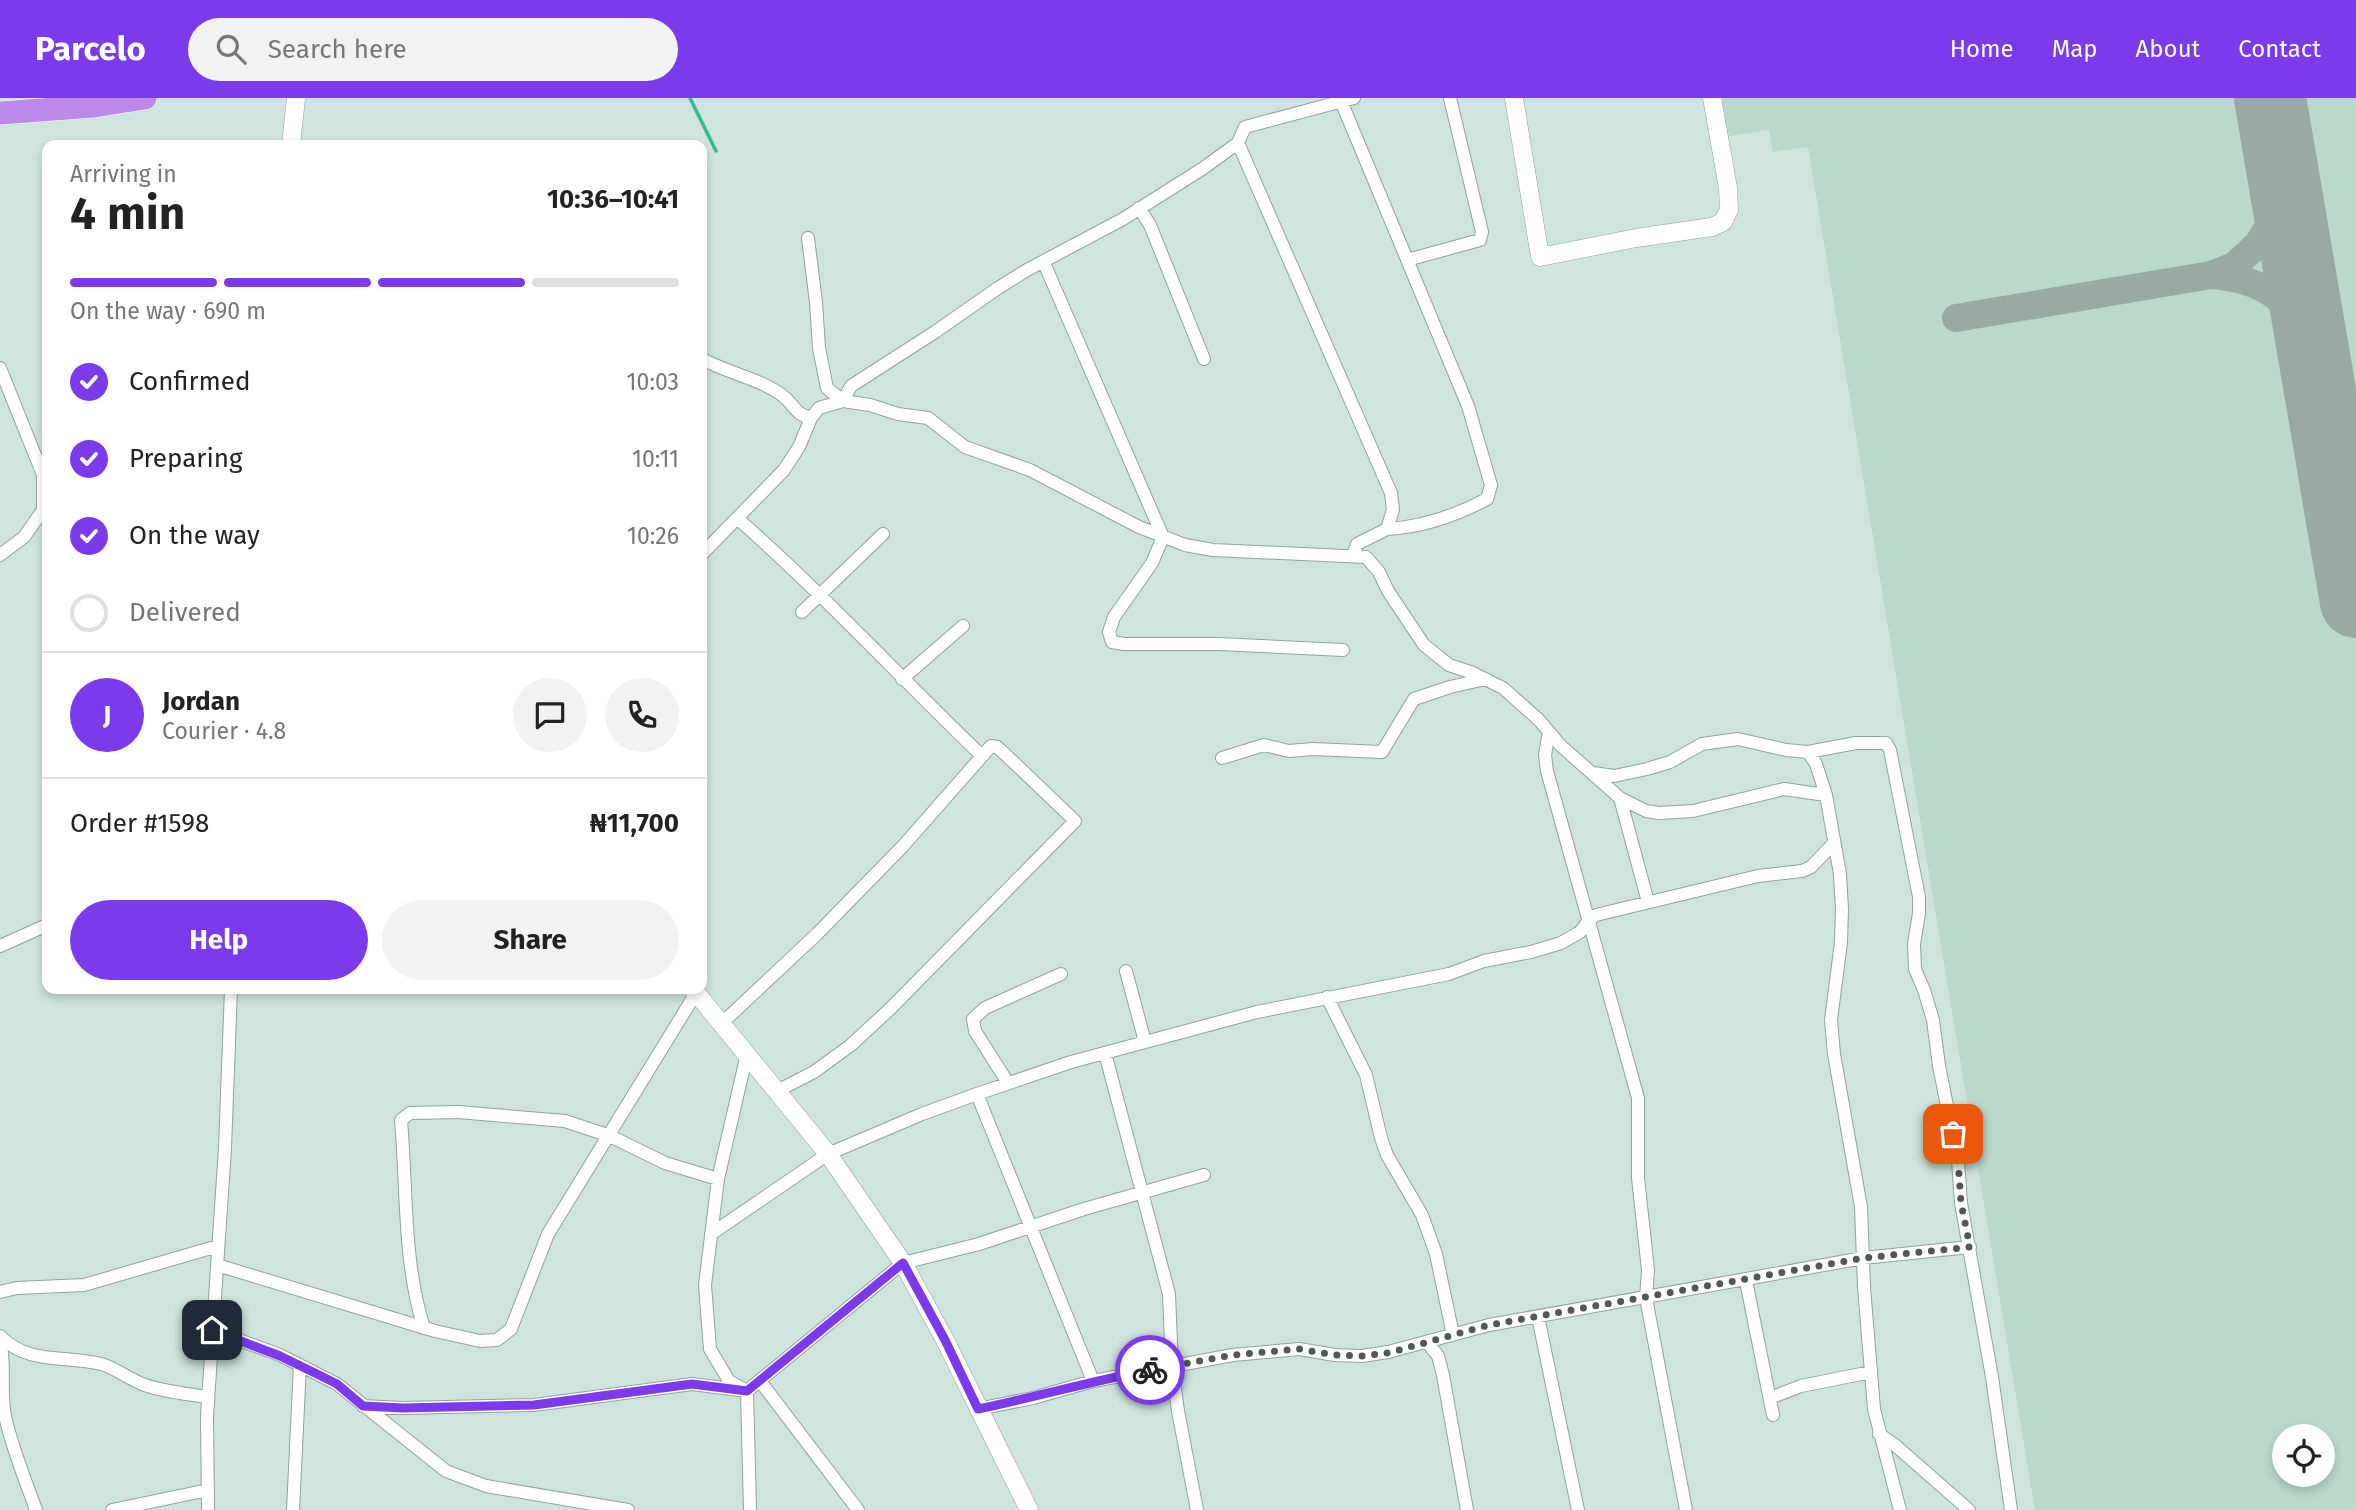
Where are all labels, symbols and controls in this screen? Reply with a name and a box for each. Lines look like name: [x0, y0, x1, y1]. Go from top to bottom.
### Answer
search box: [188, 18, 678, 81]
text: Parcelo: [35, 29, 146, 69]
icon: search: [212, 30, 250, 68]
text: Search here: [268, 34, 407, 65]
text: Home: [1950, 35, 2014, 63]
text: Map: [2052, 35, 2098, 63]
text: About: [2136, 35, 2200, 63]
text: Contact: [2238, 35, 2321, 63]
text: Arriving in: [70, 160, 177, 188]
text: 10:36–10:41: [547, 184, 679, 215]
text: 4 min: [70, 186, 185, 241]
text: On the way · 690 m: [70, 297, 266, 325]
icon: check: [70, 363, 108, 401]
text: Confirmed: [129, 366, 250, 397]
text: 10:03: [627, 368, 679, 396]
icon: check: [70, 440, 108, 478]
text: Preparing: [129, 443, 242, 474]
text: 10:11: [632, 445, 679, 473]
icon: check: [70, 517, 108, 555]
text: On the way: [129, 520, 260, 551]
text: 10:26: [627, 522, 679, 550]
text: Delivered: [129, 597, 241, 628]
button: chat: [513, 678, 587, 752]
button: phone: [605, 678, 679, 752]
text: Jordan: [162, 686, 240, 717]
text: J: [103, 700, 111, 731]
text: Courier · 4.8: [162, 717, 286, 745]
text: Order #1598: [70, 808, 209, 839]
text: ₦11,700: [590, 808, 679, 839]
button: Help: [70, 900, 368, 980]
button: Share: [382, 900, 679, 980]
pin: [1923, 1104, 1983, 1164]
icon: bag: [1934, 1115, 1972, 1153]
pin: [182, 1300, 242, 1360]
icon: home: [193, 1311, 231, 1349]
courier: [1115, 1335, 1185, 1405]
icon: bike: [1131, 1351, 1169, 1389]
map controls: [2272, 1424, 2335, 1487]
button: locate: [2272, 1424, 2335, 1487]

